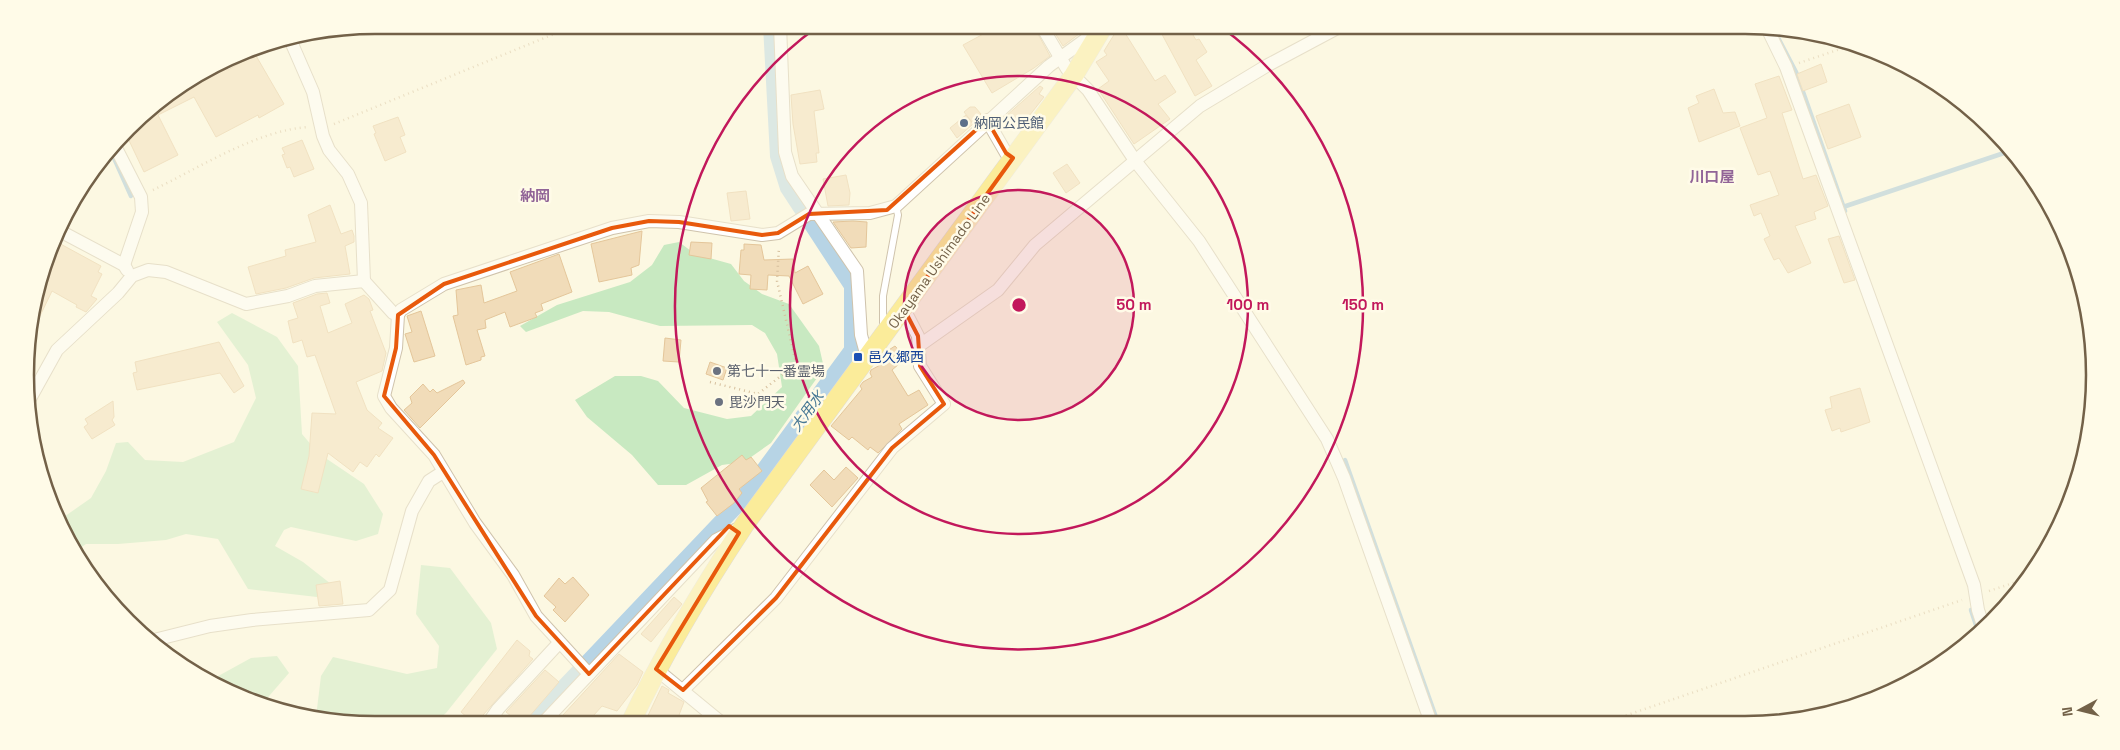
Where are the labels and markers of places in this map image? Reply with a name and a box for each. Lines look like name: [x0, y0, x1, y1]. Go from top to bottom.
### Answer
place label: 納岡公民館: [974, 114, 1044, 132]
marker: 納岡公民館: [958, 117, 970, 129]
centre of rings: [1010, 296, 1028, 314]
place label: 邑久郷西: [868, 348, 924, 366]
marker: 邑久郷西: [852, 351, 864, 363]
place label: 第七十一番霊場: [727, 362, 825, 380]
marker: 第七十一番霊場: [711, 365, 723, 377]
place label: 毘沙門天: [729, 393, 785, 411]
marker: 毘沙門天: [713, 396, 725, 408]

